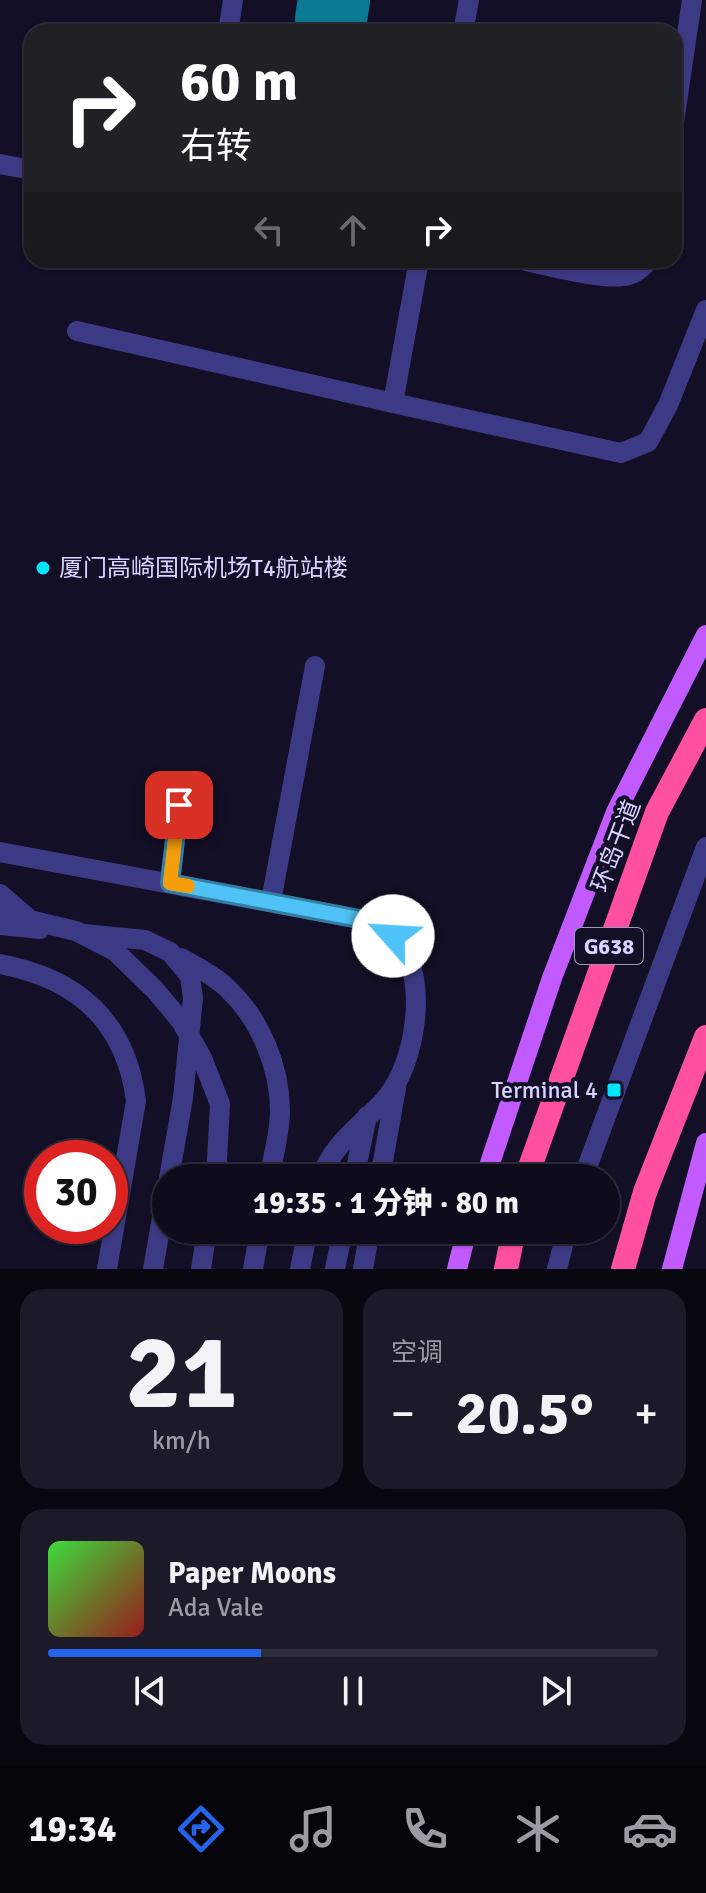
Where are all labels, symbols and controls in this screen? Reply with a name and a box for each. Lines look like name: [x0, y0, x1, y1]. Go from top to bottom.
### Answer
text: 60 m: [180, 47, 298, 116]
icon: right: [48, 56, 152, 160]
text: 右转: [180, 124, 252, 169]
icon: left: [247, 208, 291, 252]
icon: ahead: [331, 208, 375, 252]
icon: right: [415, 208, 459, 252]
place label: 厦门高崎国际机场T4航站楼: [59, 553, 348, 583]
marker: 厦门高崎国际机场T4航站楼: [34, 559, 52, 577]
pin: [145, 771, 213, 839]
icon: arrive: [157, 783, 201, 827]
street label: 环岛干道: [585, 796, 647, 896]
position arrow: [351, 894, 435, 978]
road number: G638: [575, 928, 643, 964]
place label: Terminal 4: [491, 1075, 598, 1105]
marker: Terminal 4: [605, 1081, 623, 1099]
speed limit sign: 30: [24, 1140, 128, 1244]
text: 19:35 · 1 分钟 · 80 m: [253, 1185, 519, 1222]
text: 21: [125, 1309, 238, 1437]
text: 空调: [391, 1337, 443, 1369]
text: 20.5°: [455, 1377, 594, 1451]
text: −: [391, 1387, 415, 1441]
text: +: [634, 1387, 658, 1441]
text: km/h: [152, 1425, 211, 1457]
text: Paper Moons: [168, 1555, 336, 1592]
text: Ada Vale: [168, 1592, 264, 1624]
icon: previous: [128, 1669, 172, 1713]
icon: pause: [331, 1669, 375, 1713]
icon: next: [534, 1669, 578, 1713]
icon: directions: [173, 1801, 229, 1857]
icon: music: [285, 1801, 341, 1857]
icon: phone: [397, 1801, 453, 1857]
icon: climate: [510, 1801, 566, 1857]
icon: car: [622, 1801, 678, 1857]
text: 19:34: [28, 1807, 117, 1852]

